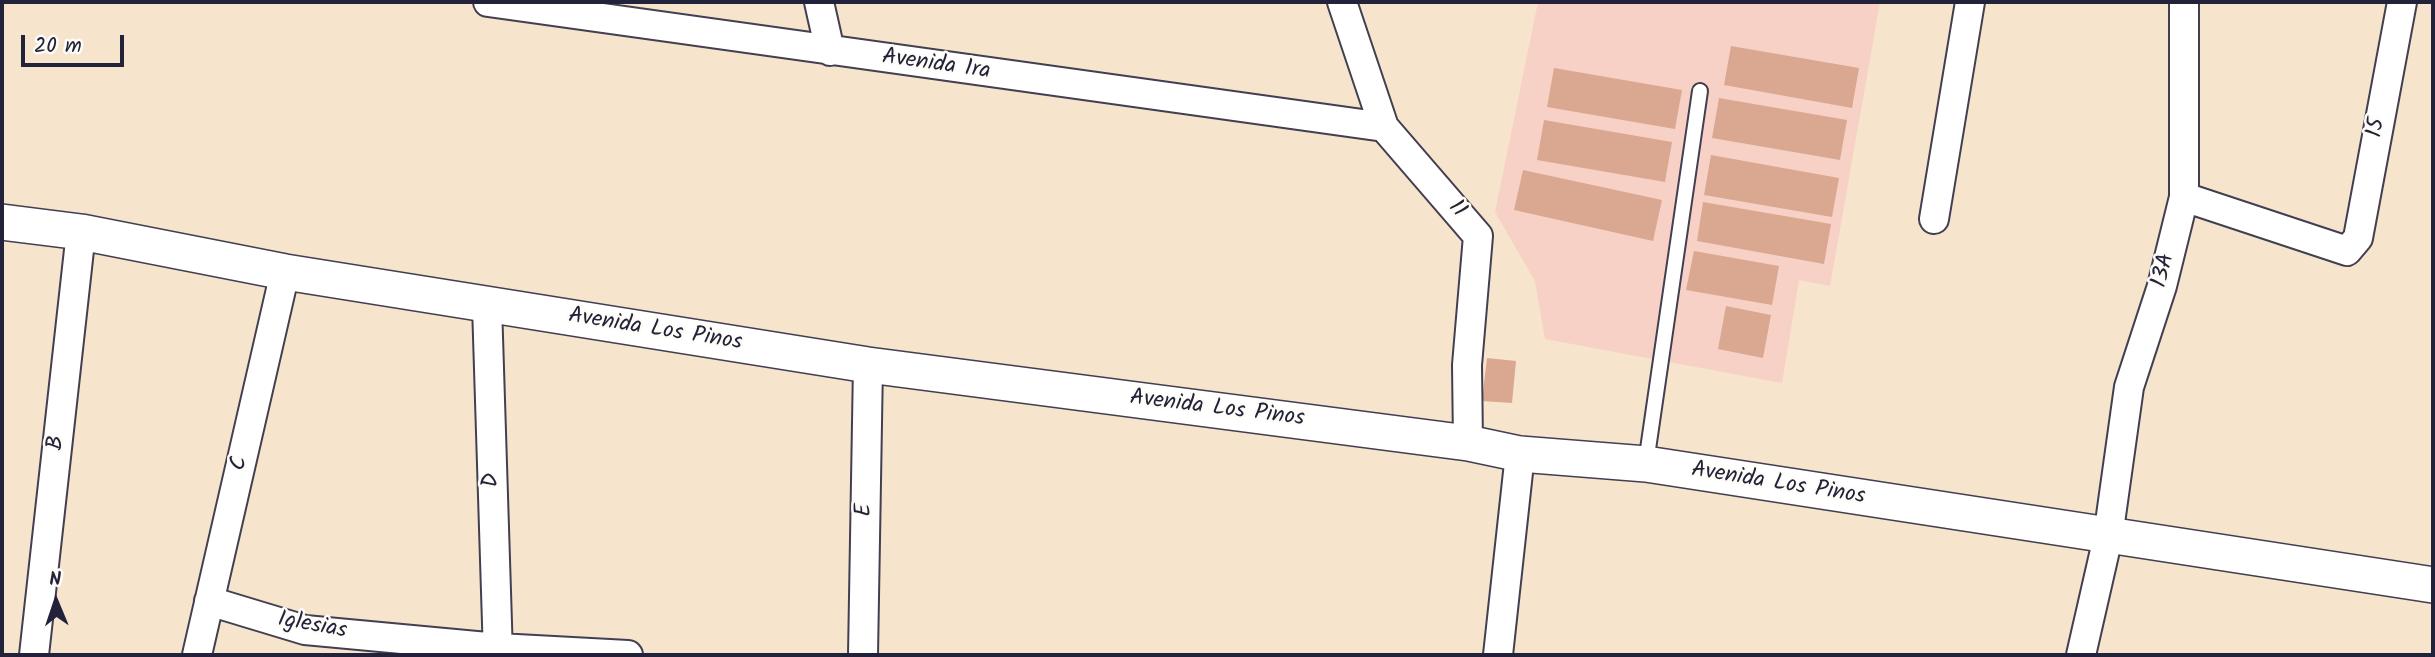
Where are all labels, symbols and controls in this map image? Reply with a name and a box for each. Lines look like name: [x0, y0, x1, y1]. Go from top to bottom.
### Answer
scale bar: [24, 21, 128, 65]
text: 20 m: [34, 30, 82, 63]
street label: Avenida 1ra: [880, 45, 992, 87]
street label: 15: [2363, 116, 2393, 140]
street label: 11: [1441, 195, 1471, 225]
street label: 13A: [2147, 251, 2183, 291]
street label: Avenida Los Pinos: [566, 304, 744, 358]
street label: Avenida Los Pinos: [1128, 386, 1306, 434]
street label: B: [44, 434, 72, 452]
street label: C: [226, 454, 256, 474]
street label: Avenida Los Pinos: [1689, 458, 1867, 512]
street label: D: [479, 472, 507, 488]
street label: E: [852, 503, 880, 517]
text: N: [49, 565, 62, 595]
north arrow: [21, 566, 91, 636]
street label: Iglesias: [275, 607, 349, 647]

